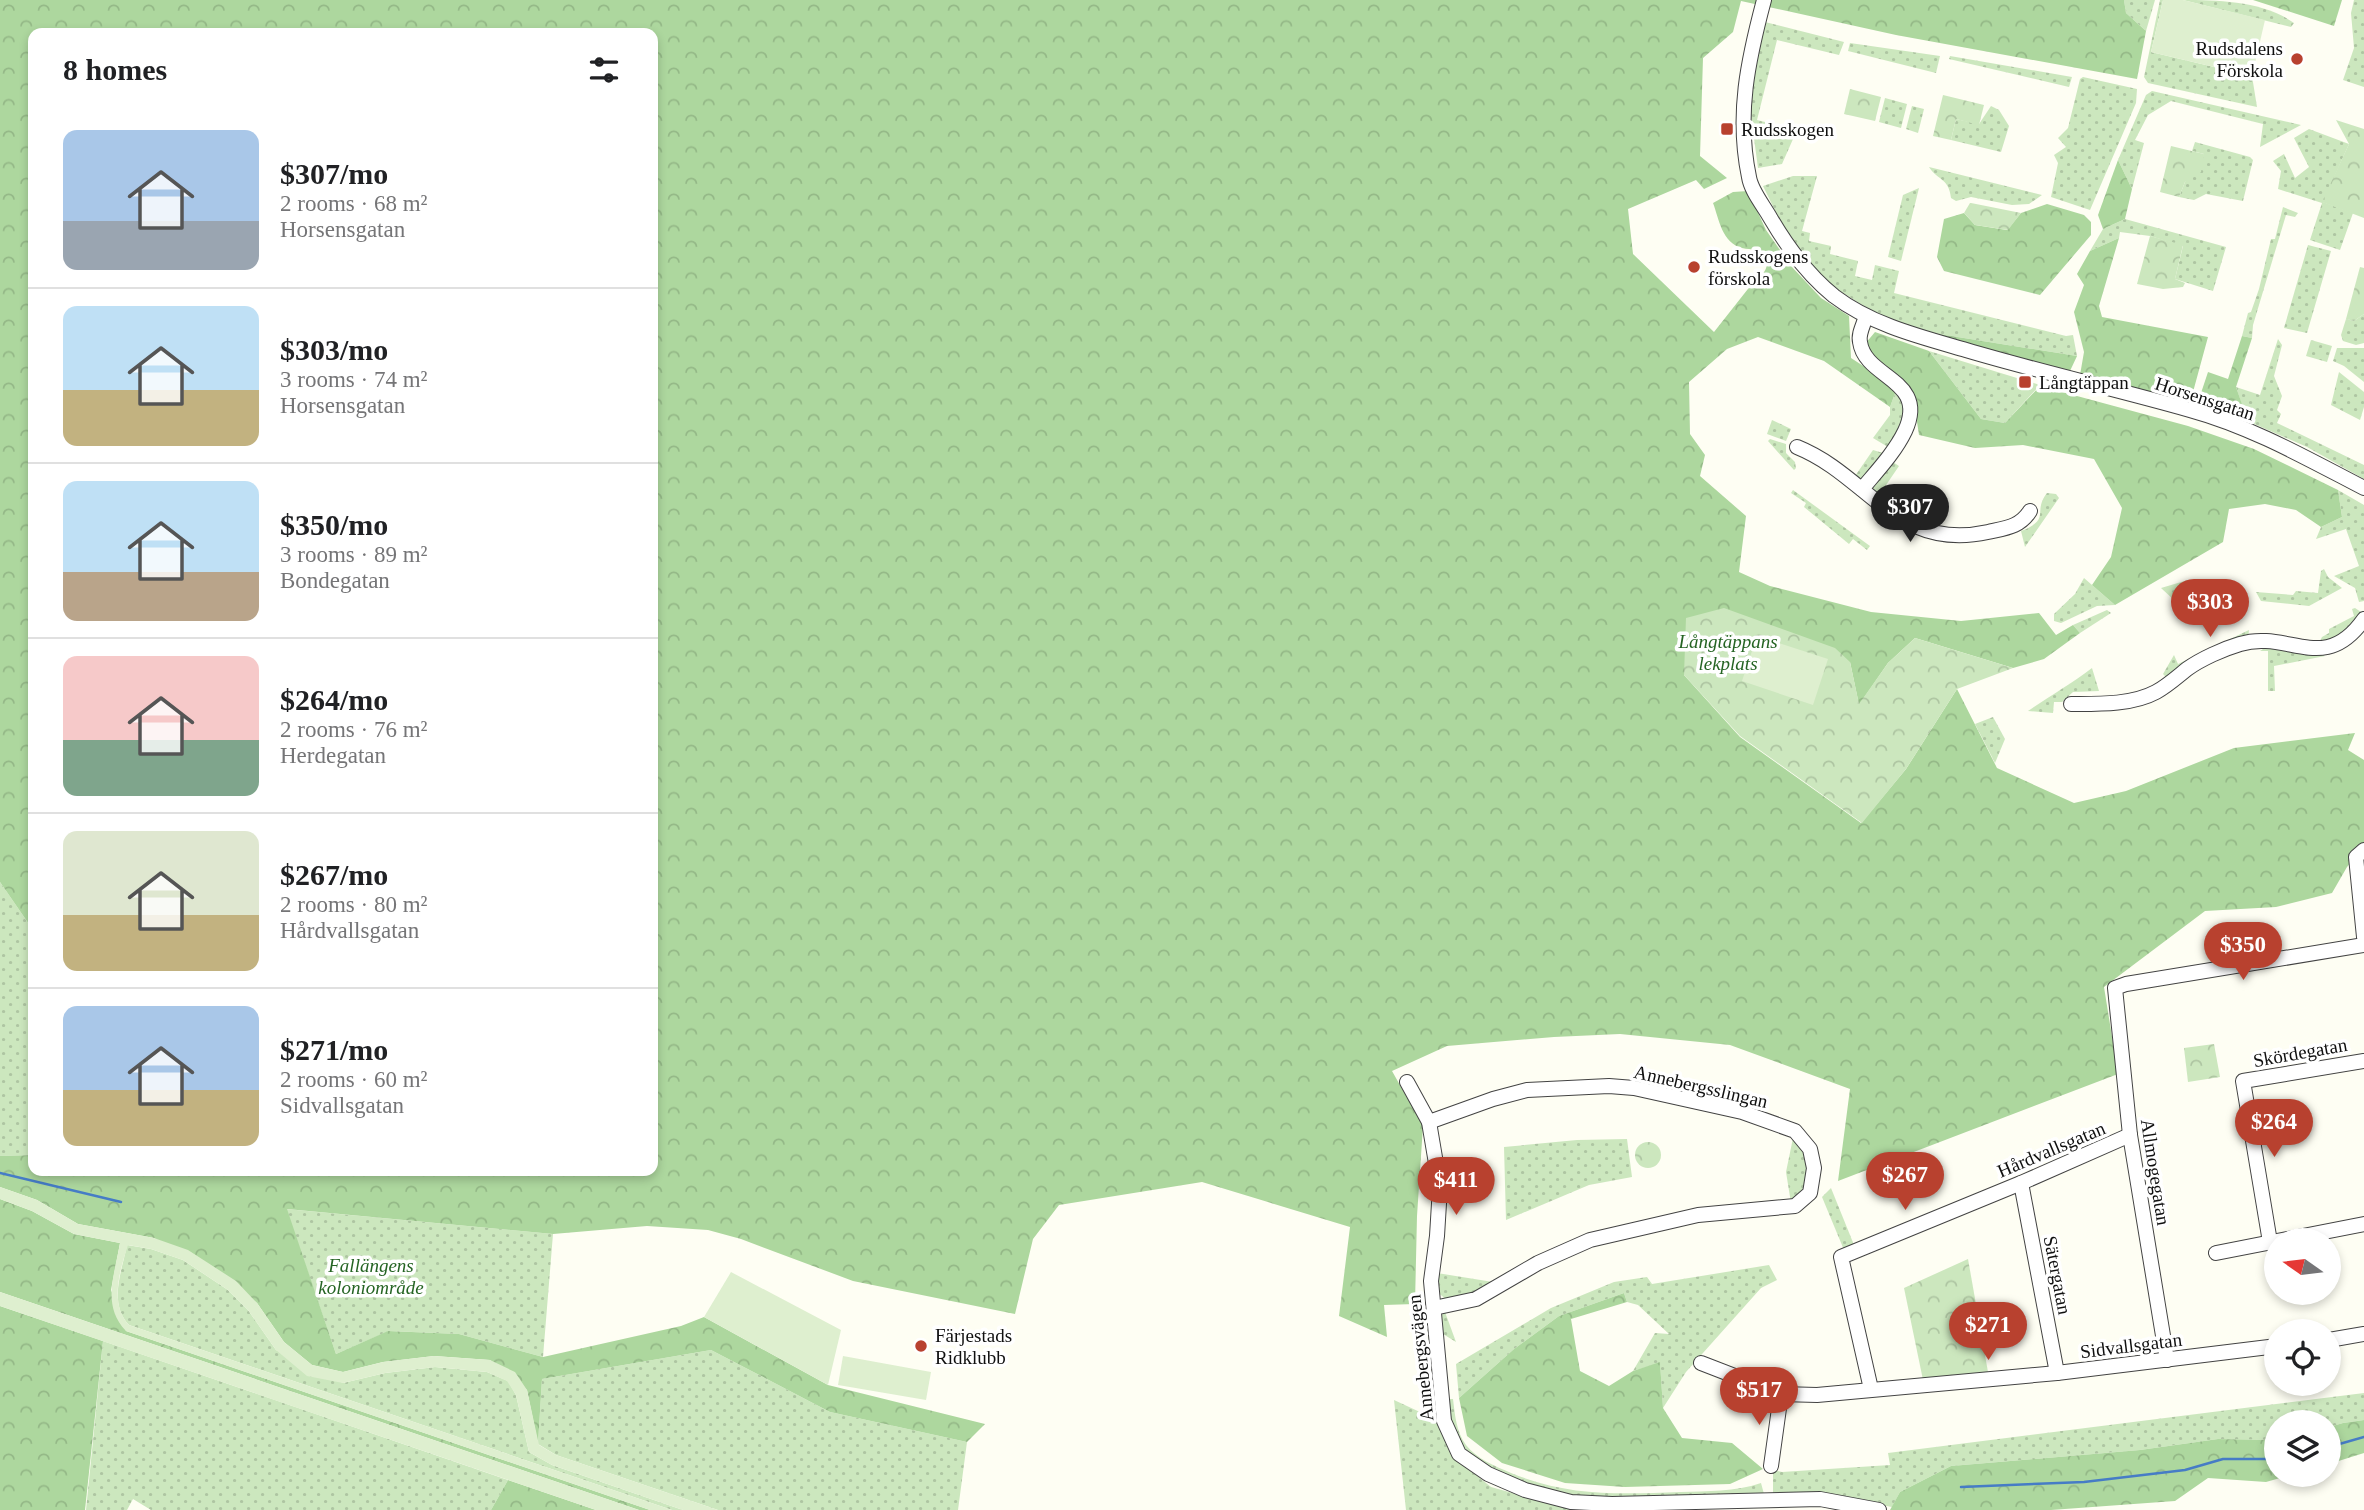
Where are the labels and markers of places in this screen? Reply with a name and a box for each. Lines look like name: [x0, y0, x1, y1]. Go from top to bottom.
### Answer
place label: Rudsdalens Förskola: [2195, 38, 2284, 81]
marker: Rudsdalens Förskola: [2289, 51, 2305, 67]
place label: Rudsskogen: [1741, 119, 1834, 140]
marker: Rudsskogen: [1719, 121, 1735, 137]
place label: Rudsskogens förskola: [1708, 246, 1808, 289]
marker: Rudsskogens förskola: [1686, 259, 1702, 275]
place label: Långtäppan: [2039, 372, 2129, 393]
marker: Långtäppan: [2017, 374, 2033, 390]
pin: $307: [1869, 484, 1951, 544]
pin: $303: [2169, 580, 2251, 639]
pin: $350: [2202, 922, 2284, 982]
pin: $264: [2233, 1100, 2315, 1159]
pin: $267: [1864, 1152, 1946, 1212]
pin: $411: [1415, 1158, 1497, 1217]
pin: $271: [1947, 1302, 2029, 1362]
place label: Färjestads Ridklubb: [935, 1325, 1012, 1368]
marker: Färjestads Ridklubb: [913, 1338, 929, 1354]
pin: $517: [1718, 1368, 1800, 1427]

